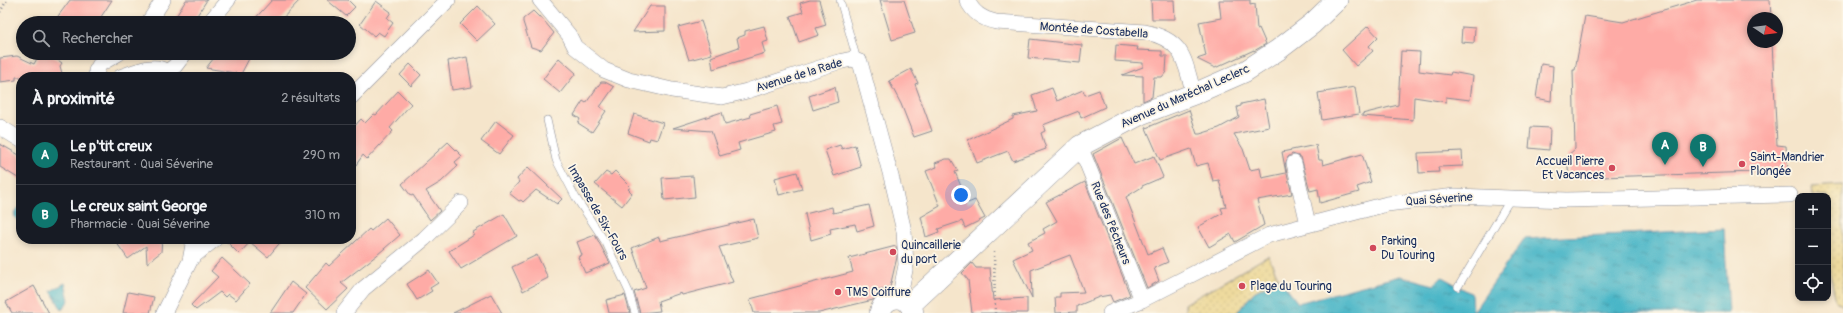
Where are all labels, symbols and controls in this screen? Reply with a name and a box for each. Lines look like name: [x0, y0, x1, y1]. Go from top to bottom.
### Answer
north arrow: [1747, 12, 1783, 48]
search box: [16, 16, 356, 60]
street label: Montée de Costabella: [1039, 19, 1149, 42]
icon: search: [30, 27, 52, 49]
text: Rechercher: [62, 29, 133, 48]
street label: Avenue de la Rade: [754, 55, 844, 96]
street label: Avenue du Maréchal Leclerc: [1118, 61, 1252, 132]
text: À proximité: [32, 88, 115, 109]
text: 2 résultats: [281, 90, 340, 106]
pin: A: [1652, 132, 1678, 165]
pin: B: [1690, 134, 1716, 167]
text: Le p'tit creux: [70, 137, 152, 156]
text: A: [41, 147, 49, 163]
text: 290 m: [303, 147, 340, 163]
place label: Saint-Mandrier Plongée: [1750, 150, 1825, 179]
place label: Accueil Pierre Et Vacances: [1536, 154, 1605, 183]
text: Restaurant · Quai Séverine: [70, 156, 213, 172]
marker: Saint-Mandrier Plongée: [1737, 159, 1747, 169]
street label: Impasse de Six-Fours: [564, 162, 631, 263]
marker: Accueil Pierre Et Vacances: [1607, 163, 1617, 173]
street label: Rue des Pêcheurs: [1087, 180, 1134, 267]
your location: [951, 185, 971, 205]
street label: Quai Séverine: [1405, 190, 1473, 209]
map controls: [1795, 193, 1831, 301]
button: +: [1795, 193, 1831, 229]
text: Le creux saint George: [70, 197, 207, 216]
text: B: [41, 207, 49, 223]
text: 310 m: [304, 207, 340, 223]
text: Pharmacie · Quai Séverine: [70, 216, 210, 232]
button: −: [1795, 229, 1831, 265]
place label: Parking Du Touring: [1381, 234, 1435, 263]
place label: Quincaillerie du port: [901, 238, 961, 267]
marker: Parking Du Touring: [1368, 243, 1378, 253]
marker: Quincaillerie du port: [888, 247, 898, 257]
button: locate: [1795, 265, 1831, 301]
place label: Plage du Touring: [1250, 279, 1332, 294]
marker: Plage du Touring: [1237, 281, 1247, 291]
place label: TMS Coiffure: [846, 285, 911, 300]
marker: TMS Coiffure: [833, 287, 843, 297]

